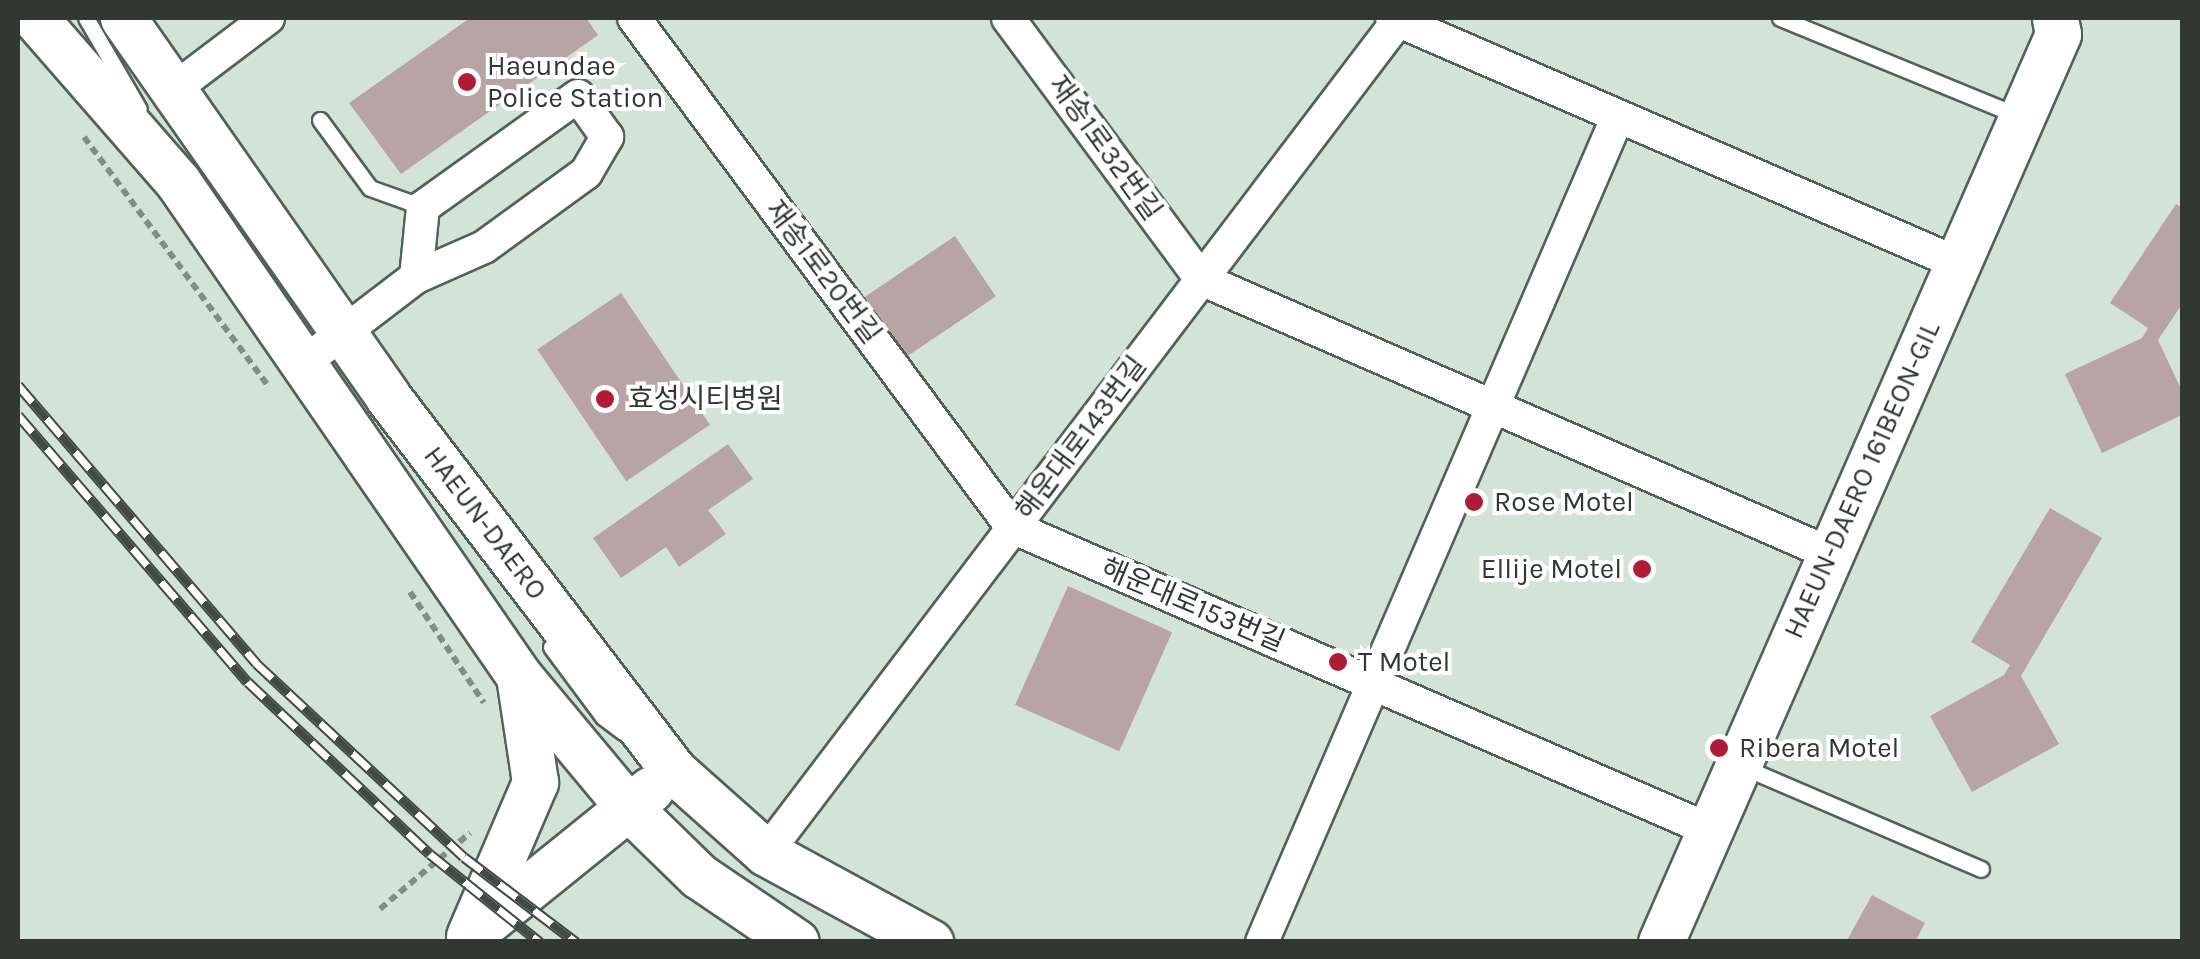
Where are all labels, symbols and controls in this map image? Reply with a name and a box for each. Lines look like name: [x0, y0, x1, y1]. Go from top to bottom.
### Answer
place label: Haeundae Police Station: [487, 49, 663, 115]
street label: 재송1로32번길: [1041, 69, 1169, 227]
marker: Haeundae Police Station: [456, 71, 478, 93]
street label: 재송1로20번길: [758, 194, 888, 350]
street label: HAEUN-DAERO 161BEON-GIL: [1777, 316, 1947, 644]
street label: 해운대로143번길: [1009, 350, 1153, 526]
place label: 효성시티병원: [628, 382, 783, 416]
marker: 효성시티병원: [592, 386, 618, 412]
street label: HAEUN-DAERO: [416, 440, 554, 606]
place label: Rose Motel: [1494, 485, 1634, 519]
marker: Rose Motel: [1463, 491, 1485, 513]
street label: 해운대로153번길: [1096, 551, 1290, 659]
place label: Ellije Motel: [1481, 552, 1622, 586]
marker: Ellije Motel: [1631, 558, 1653, 580]
place label: T Motel: [1358, 645, 1450, 679]
marker: T Motel: [1327, 651, 1349, 673]
place label: Ribera Motel: [1739, 731, 1899, 765]
marker: Ribera Motel: [1708, 737, 1730, 759]

